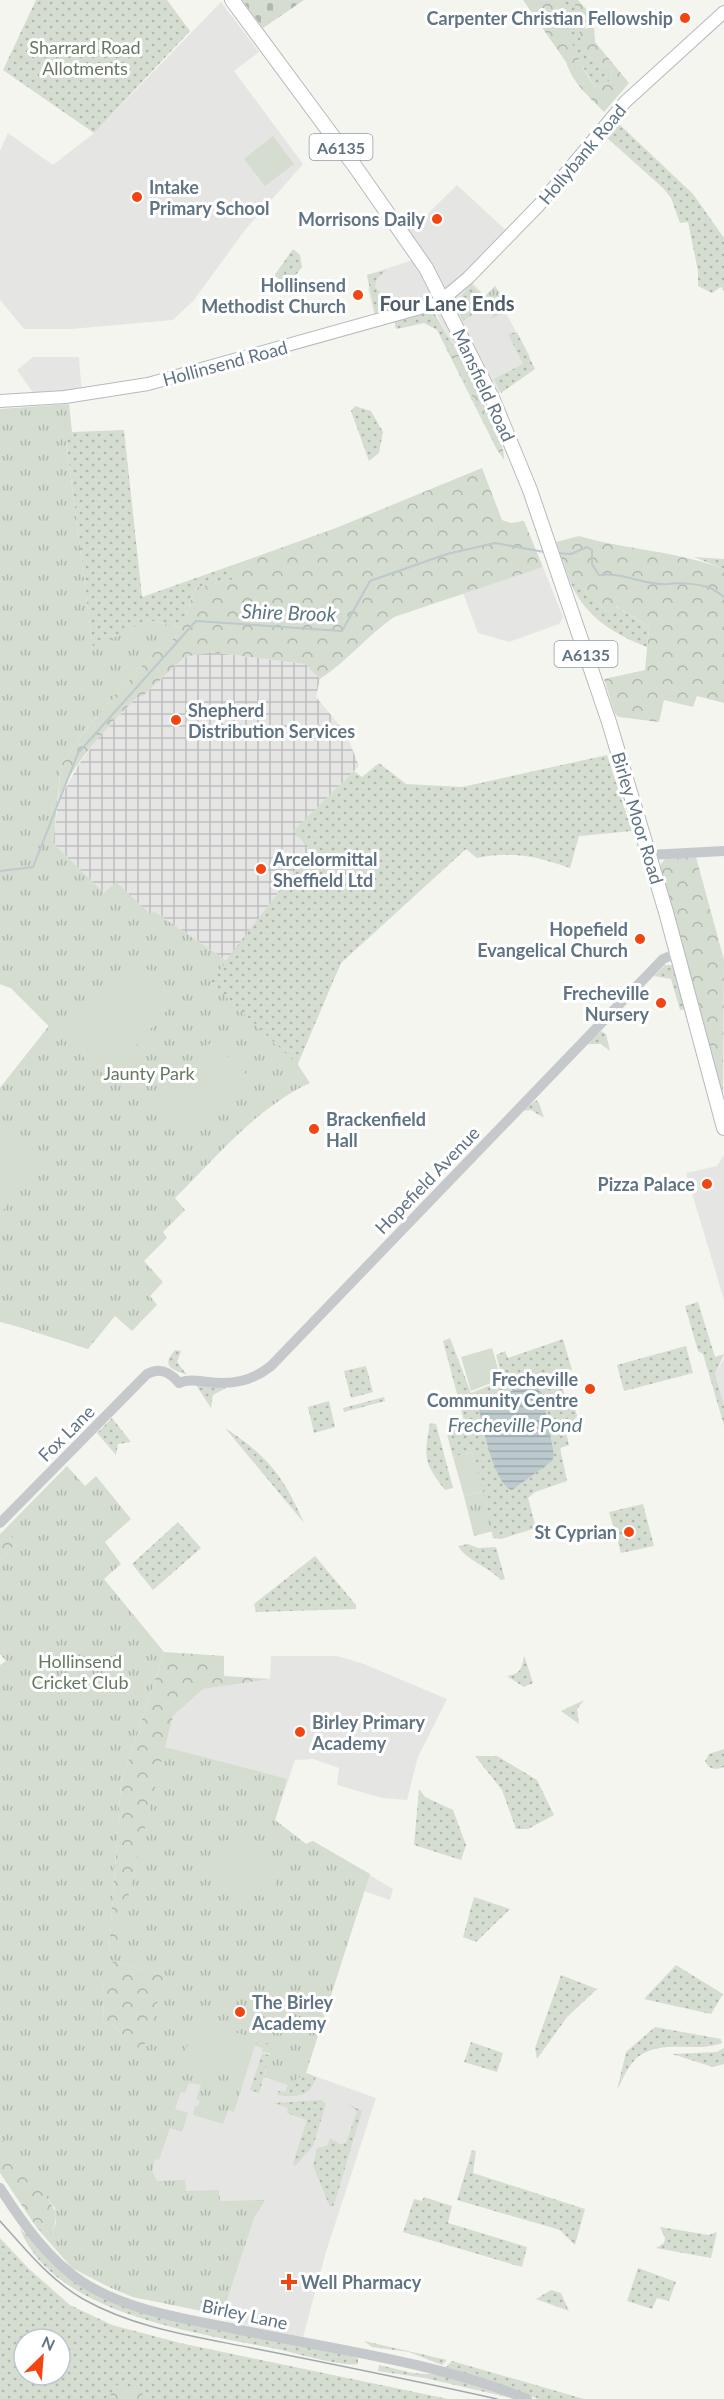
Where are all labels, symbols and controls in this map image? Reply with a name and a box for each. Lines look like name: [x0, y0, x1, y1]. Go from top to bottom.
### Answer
place label: Carpenter Christian Fellowship: [427, 7, 673, 29]
marker: Carpenter Christian Fellowship: [678, 11, 692, 25]
park label: Sharrard Road Allotments: [29, 36, 141, 79]
street label: Hollybank Road: [534, 99, 630, 209]
road number: A6135: [310, 134, 372, 160]
place label: Intake Primary School: [149, 176, 269, 219]
marker: Intake Primary School: [130, 190, 144, 204]
place label: Morrisons Daily: [298, 208, 425, 230]
marker: Morrisons Daily: [430, 212, 444, 226]
place label: Hollinsend Methodist Church: [201, 274, 346, 317]
marker: Hollinsend Methodist Church: [351, 288, 365, 302]
district label: Four Lane Ends: [379, 291, 515, 315]
street label: Mansfield Road: [448, 325, 520, 445]
street label: Hollinsend Road: [160, 336, 290, 390]
water label: Shire Brook: [241, 598, 337, 626]
road number: A6135: [554, 641, 618, 667]
place label: Shepherd Distribution Services: [188, 699, 355, 742]
marker: Shepherd Distribution Services: [169, 713, 183, 727]
street label: Birley Moor Road: [607, 749, 669, 887]
place label: Arcelormittal Sheffield Ltd: [272, 848, 378, 891]
marker: Arcelormittal Sheffield Ltd: [254, 862, 268, 876]
place label: Hopefield Evangelical Church: [477, 918, 628, 961]
marker: Hopefield Evangelical Church: [633, 932, 647, 946]
place label: Frecheville Nursery: [563, 982, 649, 1025]
marker: Frecheville Nursery: [654, 996, 668, 1010]
park label: Jaunty Park: [103, 1062, 195, 1084]
place label: Brackenfield Hall: [326, 1108, 426, 1151]
marker: Brackenfield Hall: [307, 1122, 321, 1136]
street label: Hopefield Avenue: [370, 1122, 484, 1238]
place label: Pizza Palace: [598, 1173, 695, 1195]
marker: Pizza Palace: [700, 1177, 714, 1191]
place label: Frecheville Community Centre: [427, 1368, 578, 1411]
marker: Frecheville Community Centre: [583, 1382, 597, 1396]
street label: Fox Lane: [33, 1400, 99, 1466]
water label: Frecheville Pond: [448, 1412, 583, 1436]
place label: St Cyprian: [535, 1521, 617, 1543]
marker: St Cyprian: [622, 1525, 636, 1539]
park label: Hollinsend Cricket Club: [32, 1650, 128, 1693]
place label: Birley Primary Academy: [311, 1711, 425, 1754]
marker: Birley Primary Academy: [293, 1725, 307, 1739]
place label: The Birley Academy: [251, 1991, 334, 2034]
marker: The Birley Academy: [233, 2005, 247, 2019]
place label: Well Pharmacy: [301, 2271, 422, 2293]
marker: Well Pharmacy: [282, 2275, 296, 2289]
street label: Birley Lane: [200, 2294, 290, 2334]
north arrow: [12, 2327, 72, 2387]
text: N: [39, 2332, 58, 2354]

